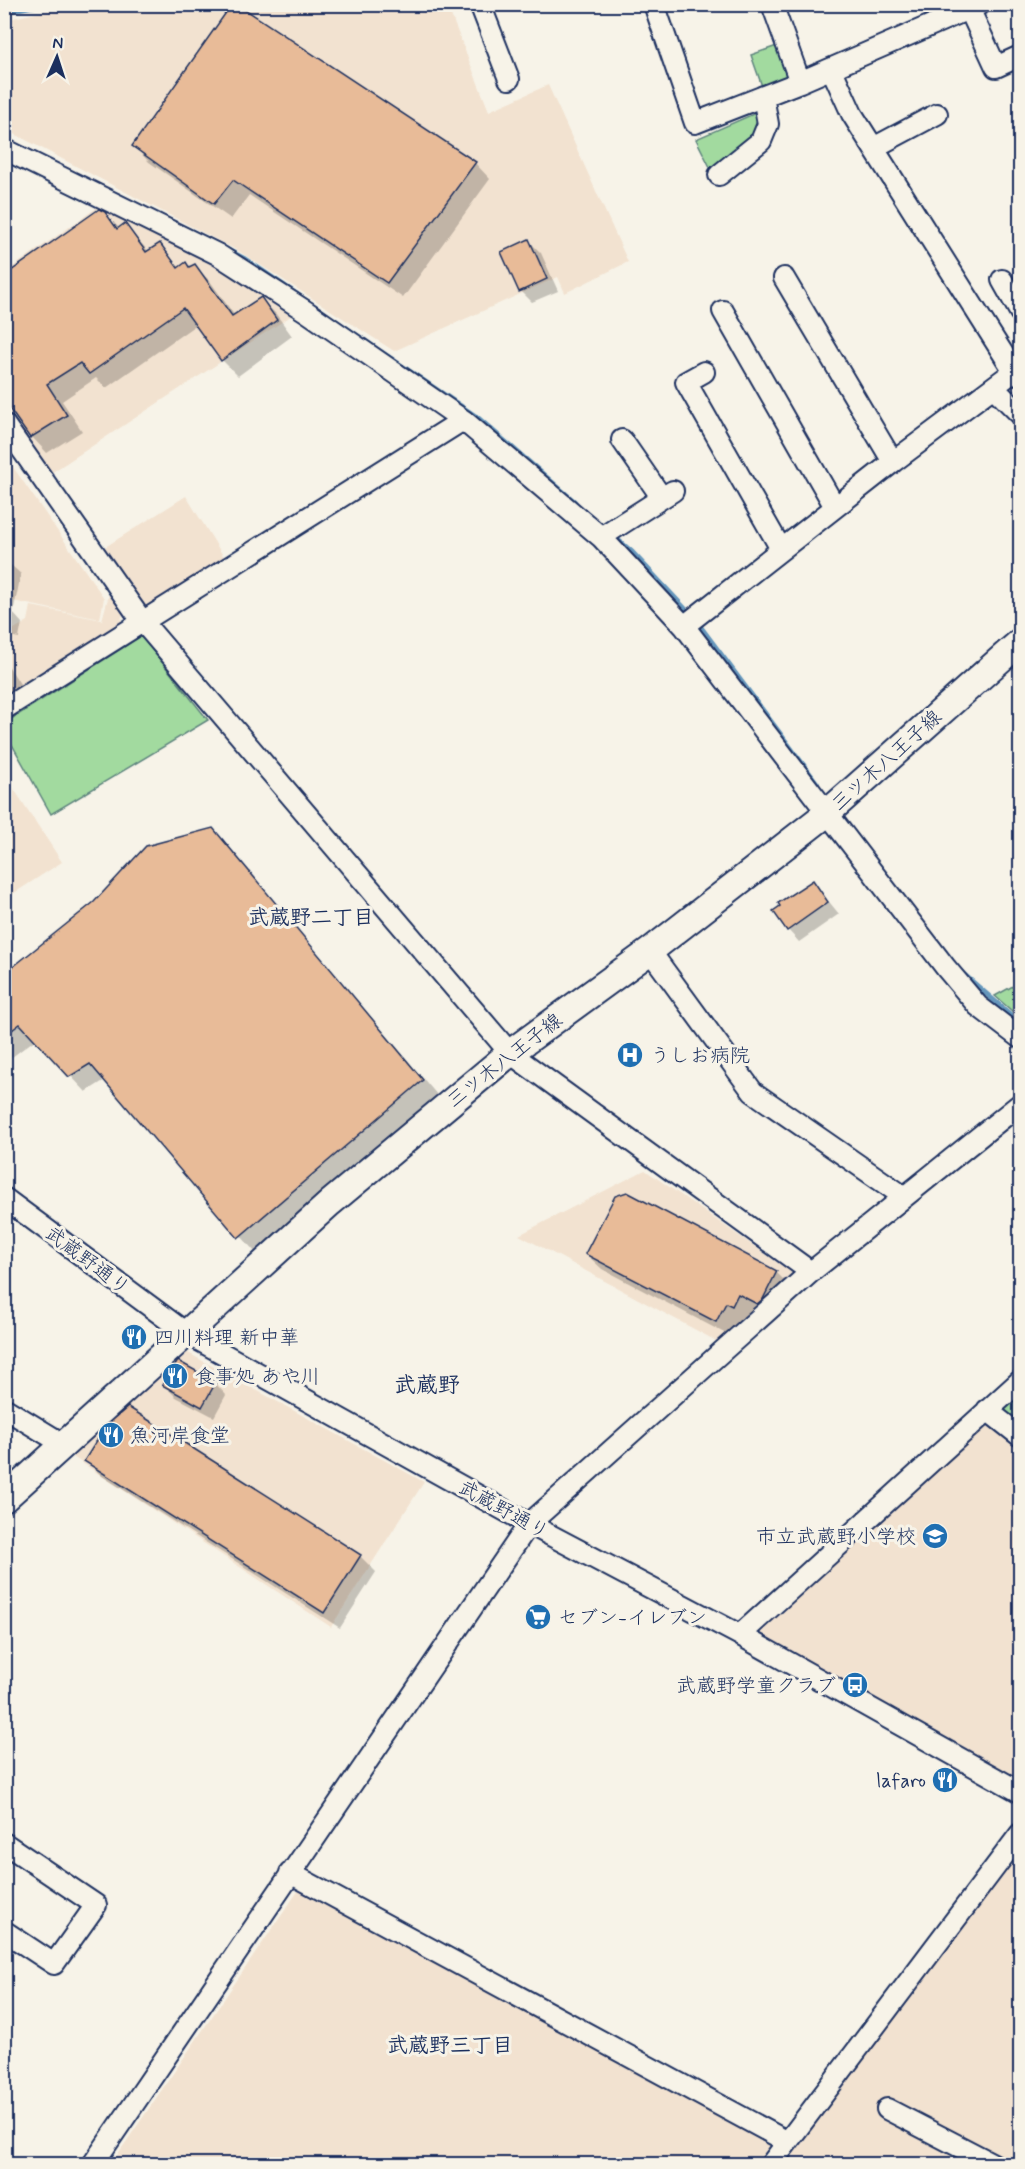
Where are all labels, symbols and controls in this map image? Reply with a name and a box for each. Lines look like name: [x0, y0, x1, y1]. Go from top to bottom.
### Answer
north arrow: [27, 27, 87, 87]
text: N: [52, 33, 64, 54]
street label: 三ツ木八王子線: [826, 704, 948, 818]
district label: 武蔵野二丁目: [248, 904, 374, 932]
street label: 三ツ木八王子線: [441, 1007, 568, 1115]
hospital icon: うしお病院: [615, 1040, 645, 1070]
place label: うしお病院: [650, 1043, 750, 1070]
street label: 武蔵野通り: [39, 1220, 135, 1302]
restaurant icon: 四川料理 新中華: [119, 1322, 149, 1352]
place label: 四川料理 新中華: [154, 1325, 299, 1352]
restaurant icon: 食事処 あや川: [160, 1361, 190, 1391]
place label: 食事処 あや川: [195, 1364, 320, 1391]
district label: 武蔵野: [394, 1372, 460, 1400]
restaurant icon: 魚河岸食堂: [96, 1420, 126, 1450]
place label: 魚河岸食堂: [130, 1423, 230, 1450]
street label: 武蔵野通り: [453, 1474, 554, 1546]
school or university icon: 市立武蔵野小学校: [920, 1521, 950, 1551]
place label: 市立武蔵野小学校: [756, 1524, 916, 1551]
supermarket icon: セブン-イレブン: [523, 1602, 553, 1632]
place label: セブン-イレブン: [558, 1605, 707, 1632]
bus stop icon: 武蔵野学童クラブ: [840, 1670, 870, 1700]
place label: 武蔵野学童クラブ: [676, 1673, 836, 1700]
restaurant icon: lafaro: [930, 1765, 960, 1795]
place label: lafaro: [876, 1768, 926, 1795]
district label: 武蔵野三丁目: [387, 2032, 513, 2060]

